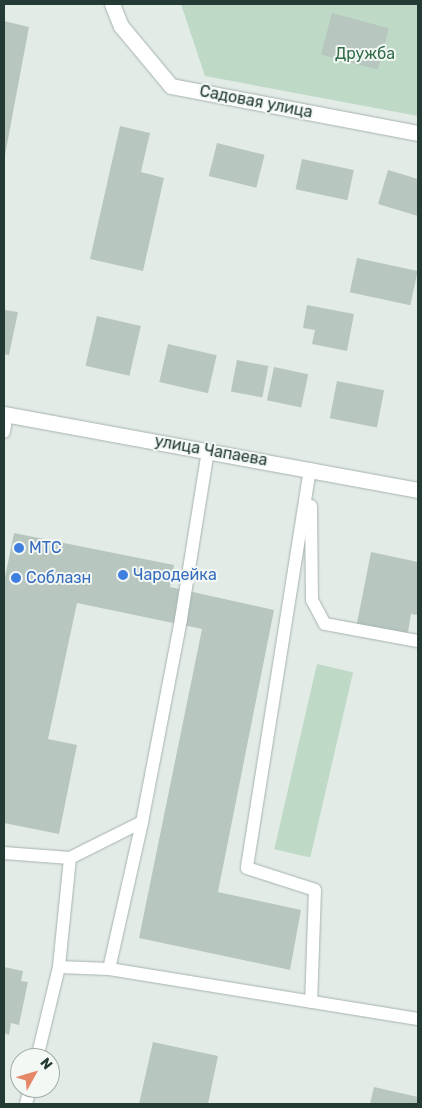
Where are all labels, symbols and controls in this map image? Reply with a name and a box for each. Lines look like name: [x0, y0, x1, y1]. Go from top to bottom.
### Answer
park label: Дружба: [335, 44, 395, 64]
street label: Садовая улица: [198, 82, 314, 122]
street label: улица Чапаева: [153, 432, 269, 470]
place label: МТС: [29, 538, 62, 558]
marker: МТС: [13, 542, 25, 554]
place label: Чародейка: [133, 565, 217, 585]
place label: Соблазн: [26, 568, 91, 588]
marker: Чародейка: [117, 569, 129, 581]
marker: Соблазн: [10, 572, 22, 584]
north arrow: [10, 1048, 60, 1098]
text: N: [36, 1055, 56, 1073]

